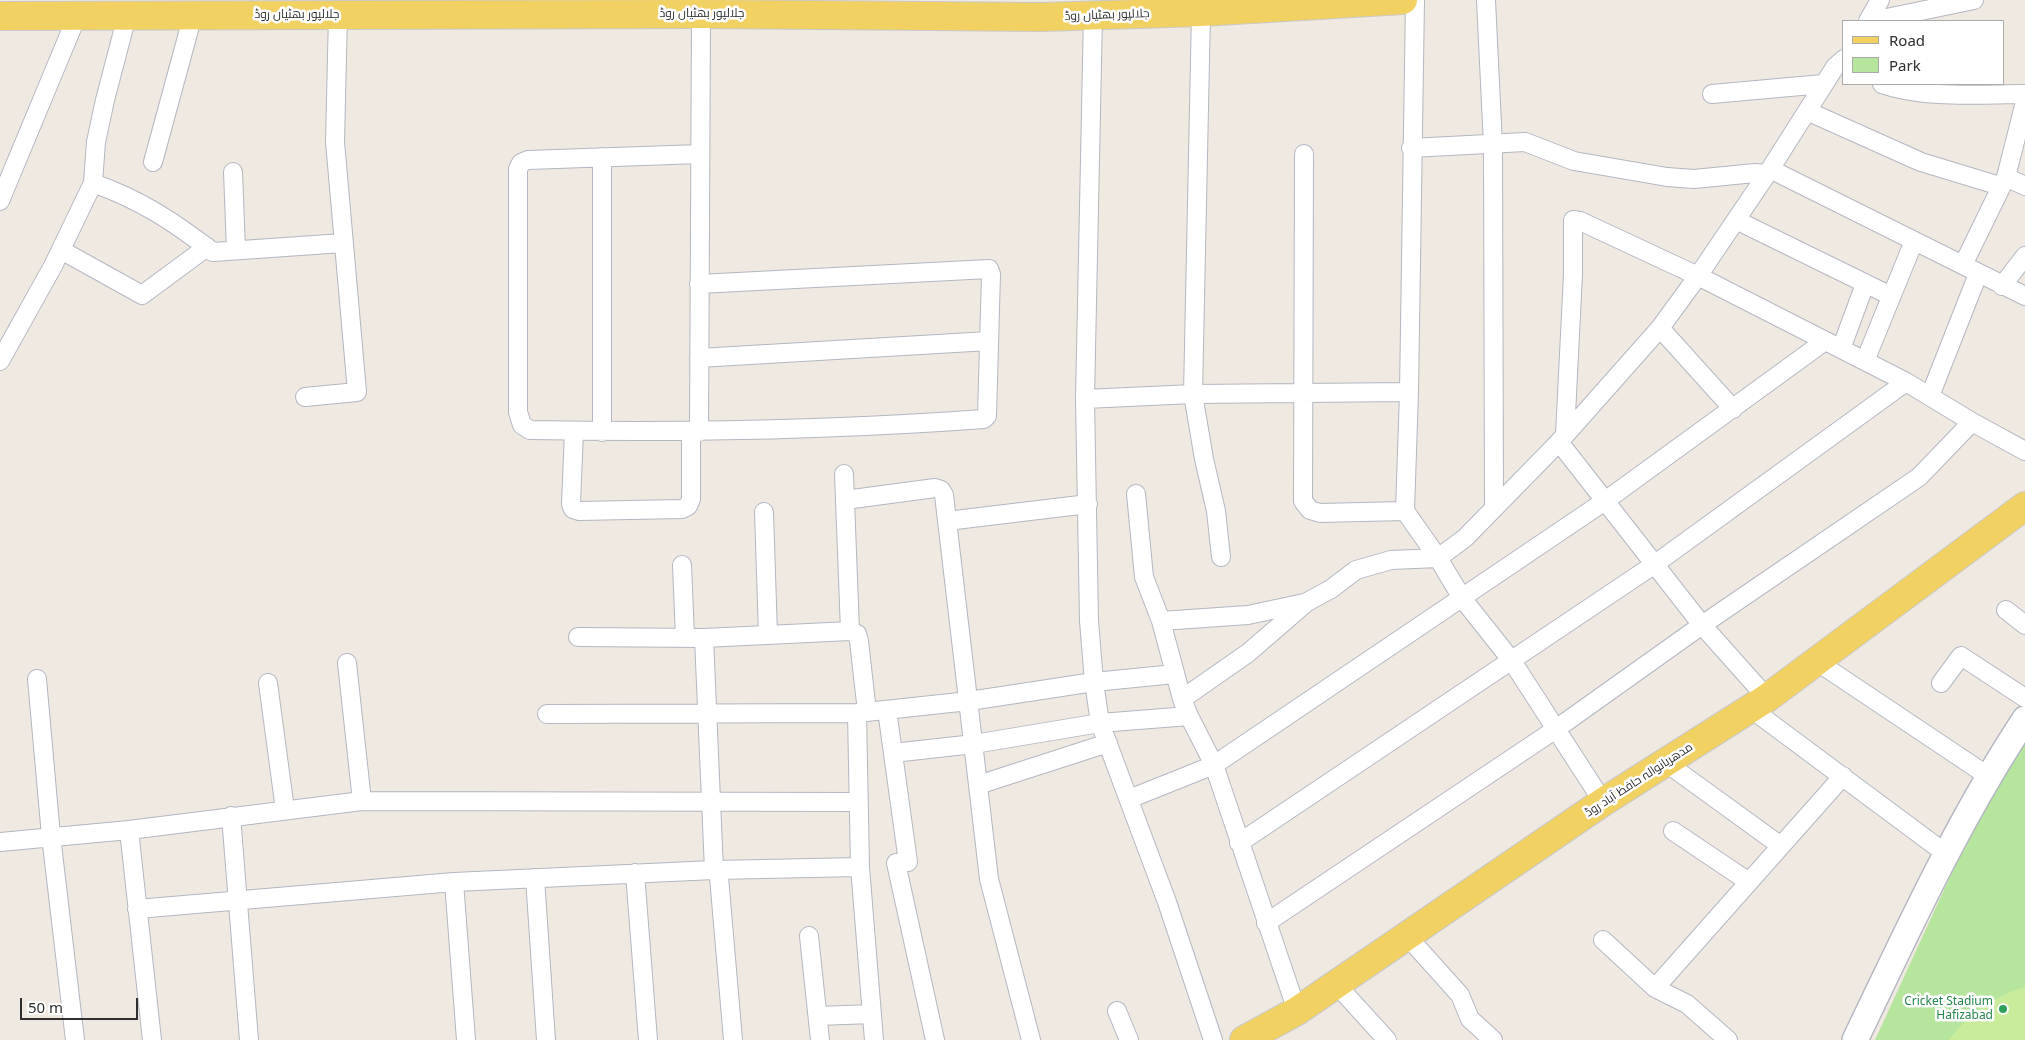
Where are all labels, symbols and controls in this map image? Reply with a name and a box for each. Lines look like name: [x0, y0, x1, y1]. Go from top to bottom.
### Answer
street label: جلالپور بھٹیاں روڈ: [1064, 6, 1150, 24]
street label: جلالپور بھٹیاں روڈ: [660, 7, 744, 21]
street label: جلالپور بھٹیاں روڈ: [255, 8, 339, 22]
legend: [1842, 20, 2005, 85]
text: Road: [1889, 30, 1925, 50]
text: Park: [1889, 55, 1921, 75]
street label: مدھریانوالہ حافظ آباد روڈ: [1583, 740, 1695, 820]
scale bar: [22, 988, 140, 1020]
place label: Cricket Stadium Hafizabad: [1904, 995, 1993, 1023]
text: 50 m: [28, 997, 63, 1017]
marker: Cricket Stadium Hafizabad: [1997, 1003, 2009, 1015]

